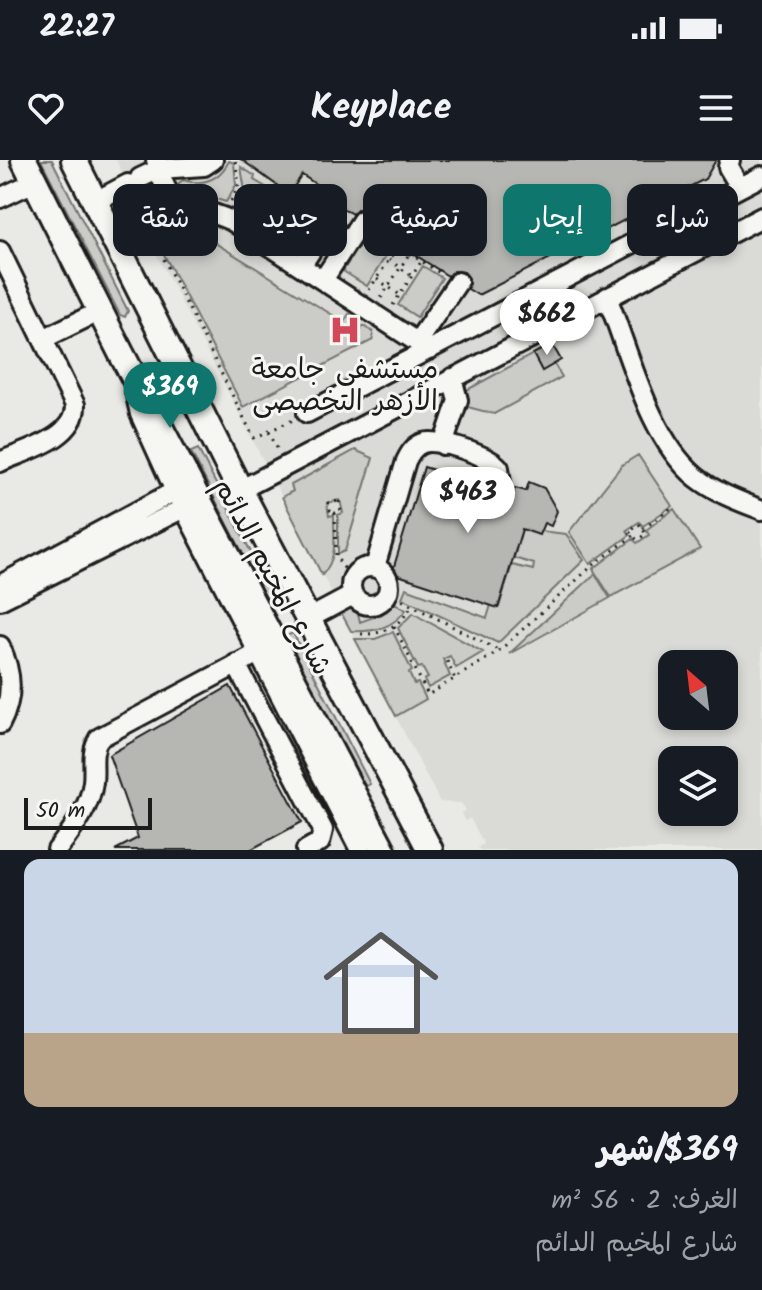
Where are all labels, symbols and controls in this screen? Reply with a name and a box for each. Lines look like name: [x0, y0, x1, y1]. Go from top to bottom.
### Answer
text: 22:27: [40, 4, 114, 52]
text: Keyplace: [311, 80, 451, 137]
icon: heart: [24, 86, 68, 130]
icon: menu: [694, 86, 738, 130]
chip: شقة: [113, 184, 218, 256]
chip: جديد: [234, 184, 347, 256]
chip: تصفية: [363, 184, 487, 256]
chip: إيجار: [503, 184, 611, 256]
chip: شراء: [627, 184, 738, 256]
pin: $662: [500, 289, 594, 357]
text: $662: [518, 294, 576, 336]
hospital icon: مستشفى جامعة الأزهر التخصصى: [328, 313, 362, 347]
place label: مستشفى جامعة الأزهر التخصصى: [252, 348, 438, 425]
pin: $369: [123, 362, 217, 430]
text: $369: [142, 367, 198, 409]
pin: $463: [421, 467, 515, 535]
street label: شارع المخيم الدائم: [201, 470, 343, 684]
text: $463: [439, 472, 497, 514]
north arrow: [658, 650, 738, 730]
map controls: [658, 650, 738, 826]
button: layers: [658, 746, 738, 826]
scale bar: [24, 794, 152, 830]
text: 50 m: [36, 794, 85, 829]
icon: home: [309, 911, 453, 1055]
text: $369/شهر: [598, 1124, 738, 1178]
text: الغرف: 2 · 56 m²: [552, 1180, 738, 1222]
text: شارع المخيم الدائم: [535, 1223, 738, 1265]

